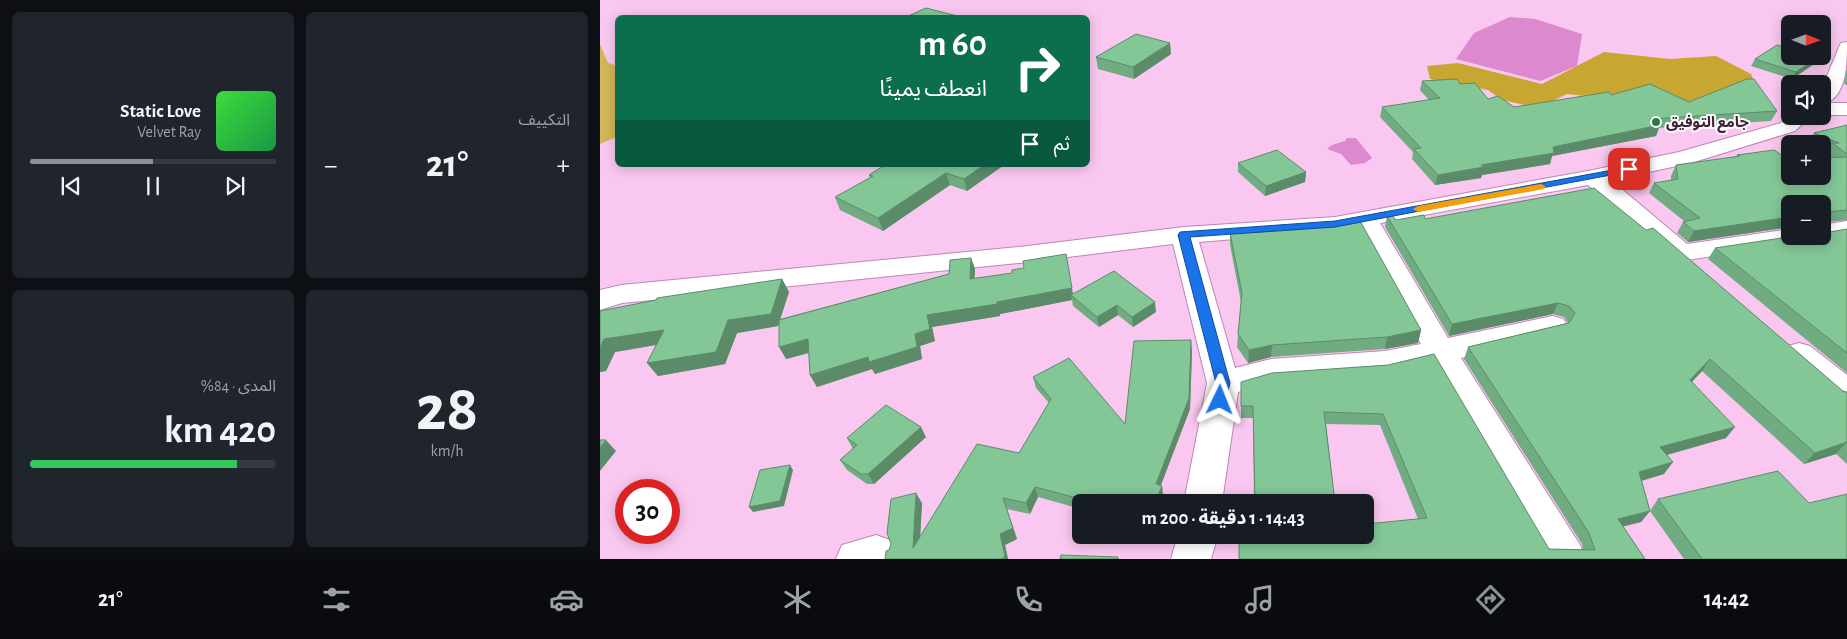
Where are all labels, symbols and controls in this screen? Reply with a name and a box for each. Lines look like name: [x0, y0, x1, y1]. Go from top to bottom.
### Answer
north arrow: [1781, 15, 1831, 65]
map controls: [1781, 15, 1831, 245]
text: 60 m: [918, 27, 987, 62]
icon: right: [1005, 35, 1070, 100]
button: sound: [1781, 75, 1831, 125]
text: انعطف يمينًا: [880, 78, 987, 100]
text: Static Love: [120, 102, 201, 121]
text: التكييف: [518, 112, 570, 128]
place label: جامع التوفيق: [1666, 114, 1749, 133]
marker: جامع التوفيق: [1650, 116, 1662, 128]
text: Velvet Ray: [137, 124, 201, 140]
icon: arrive: [1016, 130, 1044, 158]
text: ثم: [1054, 135, 1070, 154]
button: +: [1781, 135, 1831, 185]
text: 21°: [426, 146, 468, 184]
pin: [1608, 148, 1650, 190]
text: −: [324, 152, 337, 180]
text: +: [557, 152, 570, 180]
icon: arrive: [1615, 155, 1643, 183]
icon: previous: [57, 172, 85, 200]
icon: pause: [139, 172, 167, 200]
icon: next: [221, 172, 249, 200]
button: −: [1781, 195, 1831, 245]
position arrow: [1193, 373, 1245, 425]
text: 28: [416, 377, 478, 442]
text: المدى · 84%: [201, 378, 276, 394]
text: 420 km: [164, 412, 276, 450]
text: km/h: [431, 443, 464, 459]
speed limit sign: 30: [615, 479, 680, 544]
text: 14:43 · 1 دقيقة · 200 m: [1141, 509, 1305, 528]
icon: filters: [319, 582, 354, 617]
icon: car: [549, 582, 584, 617]
icon: climate: [780, 582, 815, 617]
icon: phone: [1011, 582, 1046, 617]
icon: music: [1242, 582, 1277, 617]
icon: directions: [1473, 582, 1508, 617]
text: 21°: [98, 588, 123, 610]
text: 14:42: [1704, 588, 1749, 610]

